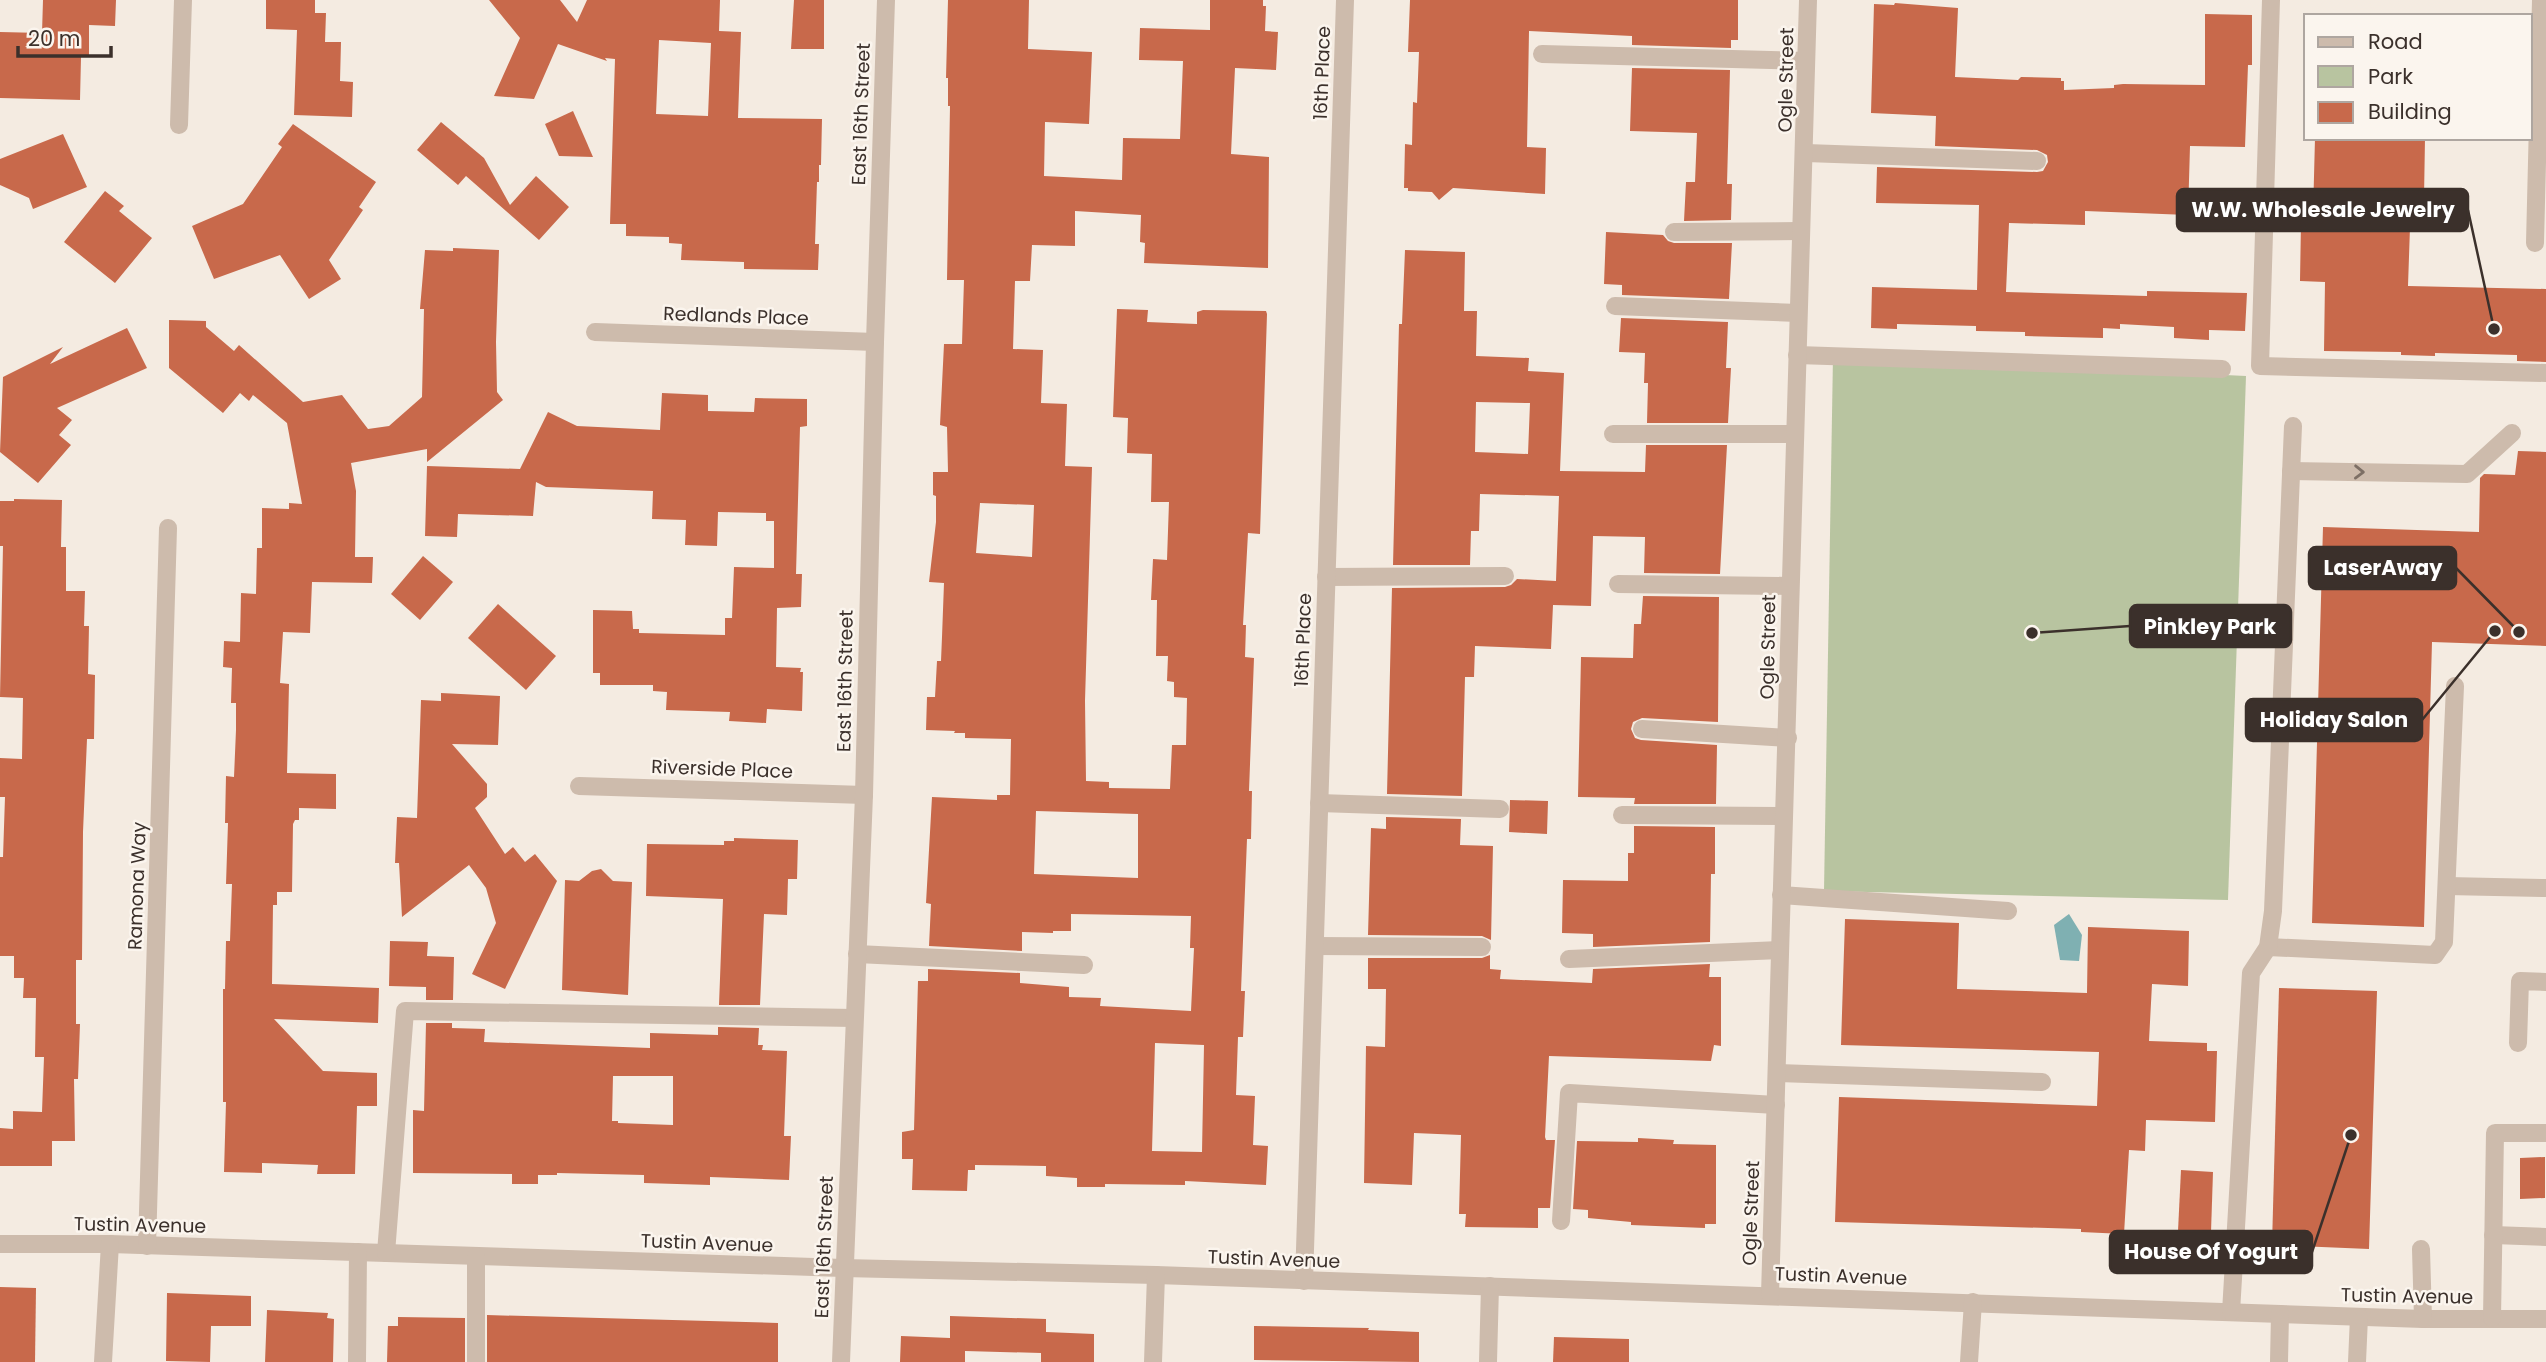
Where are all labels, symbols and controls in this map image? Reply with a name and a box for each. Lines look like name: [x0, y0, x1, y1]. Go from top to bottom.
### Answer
scale bar: [18, 14, 110, 58]
legend: [2304, 14, 2532, 140]
text: 20 m: [28, 24, 81, 53]
street label: 16th Place: [1307, 25, 1337, 121]
street label: Ogle Street: [1772, 27, 1800, 133]
text: Road: [2368, 27, 2423, 56]
street label: East 16th Street: [845, 42, 877, 186]
text: Park: [2368, 62, 2413, 91]
text: Building: [2368, 97, 2452, 126]
callout: W.W. Wholesale Jewelry: [2177, 189, 2468, 231]
text: W.W. Wholesale Jewelry: [2191, 195, 2455, 224]
street label: Redlands Place: [663, 300, 809, 332]
one-way arrow: [2354, 465, 2365, 480]
callout: LaserAway: [2309, 547, 2456, 589]
text: LaserAway: [2323, 553, 2443, 582]
street label: 16th Place: [1288, 592, 1318, 688]
street label: Ogle Street: [1754, 594, 1782, 700]
callout: Pinkley Park: [2130, 605, 2291, 647]
street label: East 16th Street: [830, 609, 860, 752]
text: Pinkley Park: [2144, 612, 2276, 641]
callout: Holiday Salon: [2246, 699, 2422, 741]
text: Holiday Salon: [2260, 705, 2408, 734]
street label: Riverside Place: [651, 753, 793, 785]
street label: Ramona Way: [121, 821, 153, 951]
street label: Ogle Street: [1736, 1160, 1766, 1266]
street label: East 16th Street: [808, 1175, 840, 1319]
street label: Tustin Avenue: [74, 1210, 206, 1240]
street label: Tustin Avenue: [640, 1227, 774, 1259]
callout: House Of Yogurt: [2110, 1231, 2312, 1273]
text: House Of Yogurt: [2124, 1237, 2298, 1266]
street label: Tustin Avenue: [1207, 1243, 1341, 1275]
street label: Tustin Avenue: [1774, 1260, 1908, 1292]
street label: Tustin Avenue: [2341, 1281, 2473, 1311]

